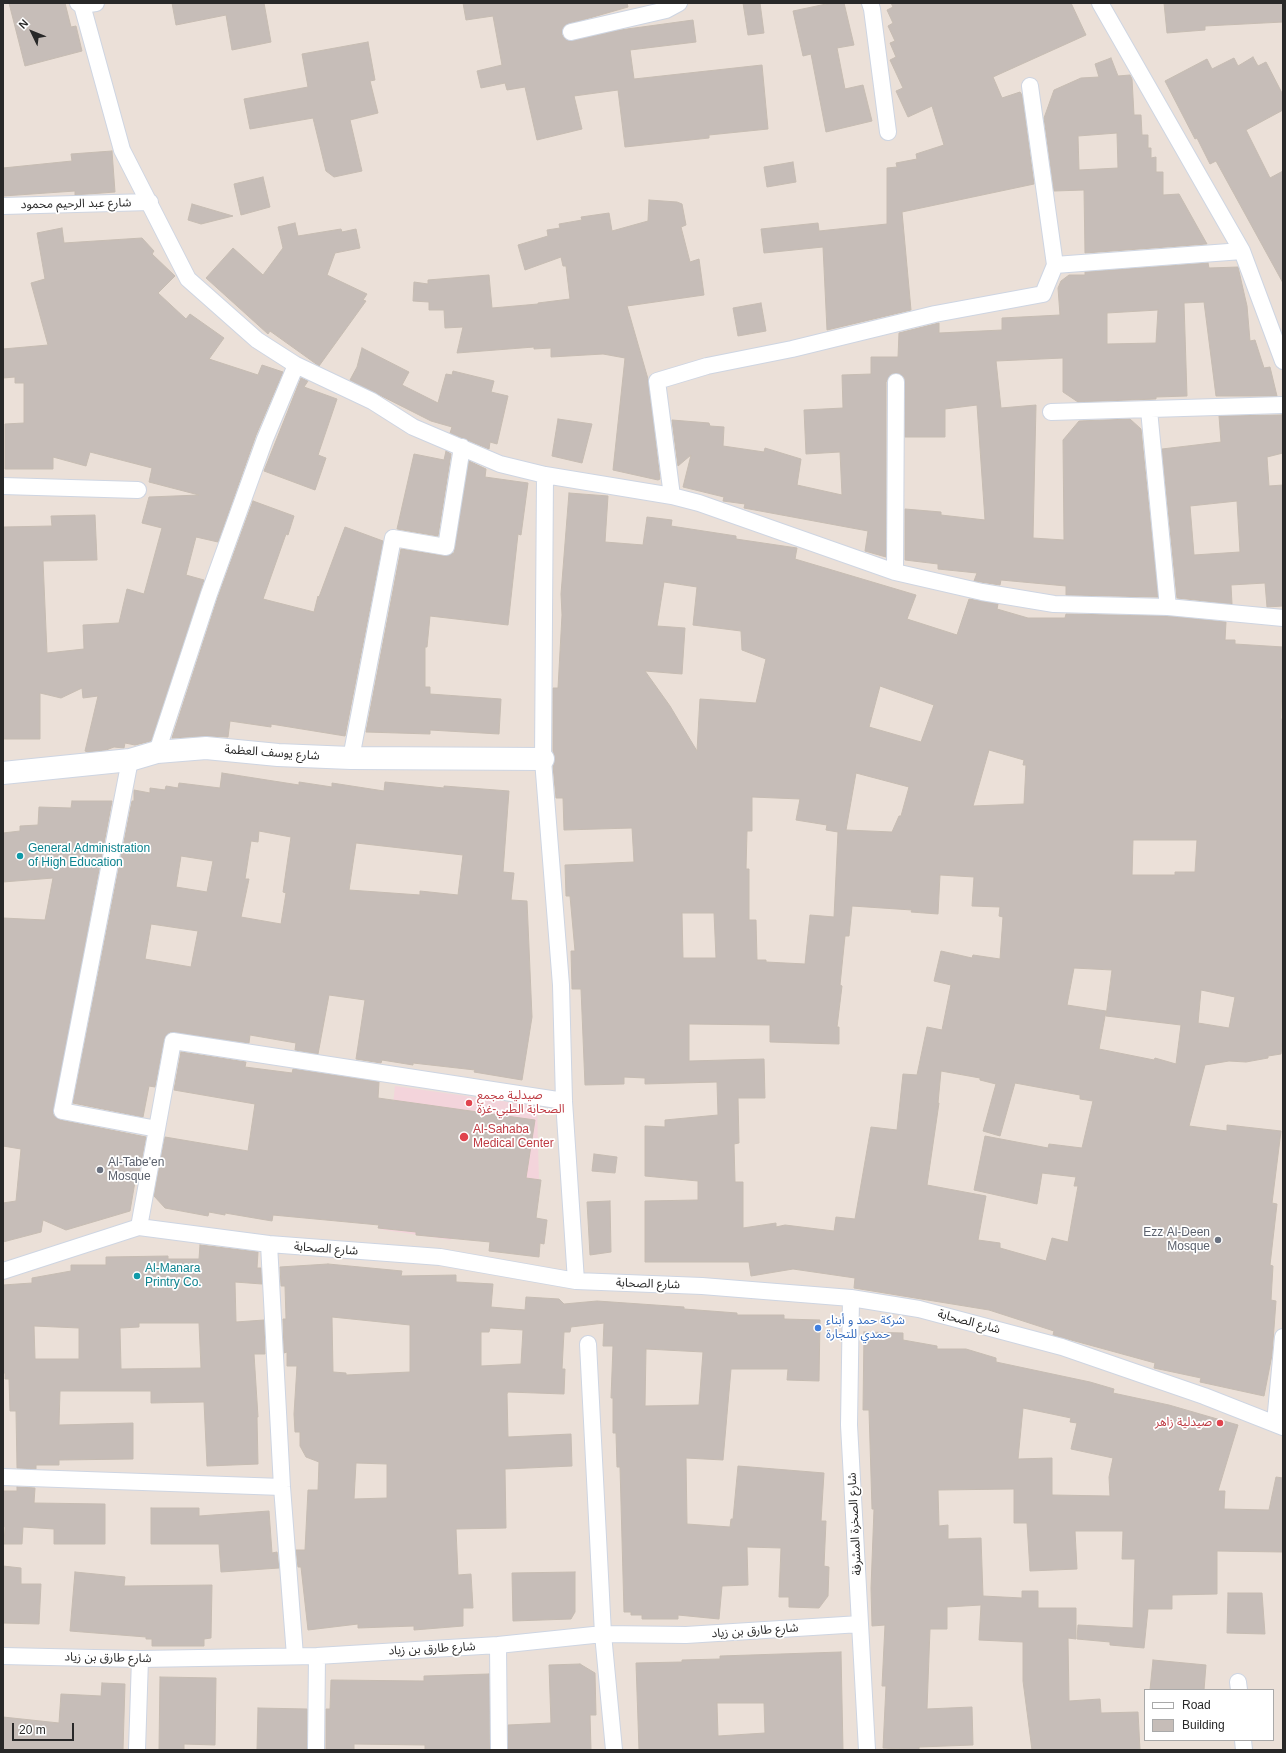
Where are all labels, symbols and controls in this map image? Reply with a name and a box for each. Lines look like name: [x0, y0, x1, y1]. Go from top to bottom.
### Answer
north arrow: [12, 12, 52, 52]
text: N: [16, 17, 30, 31]
street label: شارع عبد الرحيم محمود: [21, 196, 131, 212]
street label: شارع يوسف العظمة: [224, 742, 320, 764]
place label: General Administration of High Education: [28, 842, 150, 870]
marker: General Administration of High Education: [15, 851, 25, 861]
place label: صيدلية مجمع الصحابة الطبي-غزة: [477, 1089, 565, 1117]
marker: صيدلية مجمع الصحابة الطبي-غزة: [464, 1098, 474, 1108]
place label: Al-Sahaba Medical Center: [473, 1123, 554, 1151]
marker: Al-Sahaba Medical Center: [458, 1131, 470, 1143]
place label: Al-Tabe'en Mosque: [108, 1156, 164, 1184]
marker: Al-Tabe'en Mosque: [95, 1165, 105, 1175]
place label: Ezz Al-Deen Mosque: [1143, 1226, 1210, 1254]
marker: Ezz Al-Deen Mosque: [1213, 1235, 1223, 1245]
street label: شارع الصحابة: [293, 1240, 359, 1258]
place label: Al-Manara Printry Co.: [145, 1262, 202, 1290]
marker: Al-Manara Printry Co.: [132, 1271, 142, 1281]
street label: شارع الصحابة: [616, 1276, 680, 1292]
street label: شارع الصحابة: [936, 1307, 1002, 1337]
place label: شركة حمد و أبناء حمدي للتجارة: [826, 1314, 905, 1342]
marker: شركة حمد و أبناء حمدي للتجارة: [813, 1323, 823, 1333]
place label: صيدلية زاهر: [1155, 1416, 1212, 1430]
marker: صيدلية زاهر: [1215, 1418, 1225, 1428]
street label: شارع الصخرة المشرفة: [845, 1472, 865, 1576]
street label: شارع طارق بن زياد: [711, 1621, 799, 1641]
street label: شارع طارق بن زياد: [388, 1640, 476, 1658]
street label: شارع طارق بن زياد: [64, 1650, 152, 1666]
legend: [1144, 1689, 1274, 1741]
text: Road: [1182, 1698, 1211, 1712]
scale bar: [14, 1715, 76, 1741]
text: Building: [1182, 1718, 1225, 1732]
text: 20 m: [19, 1723, 46, 1737]

